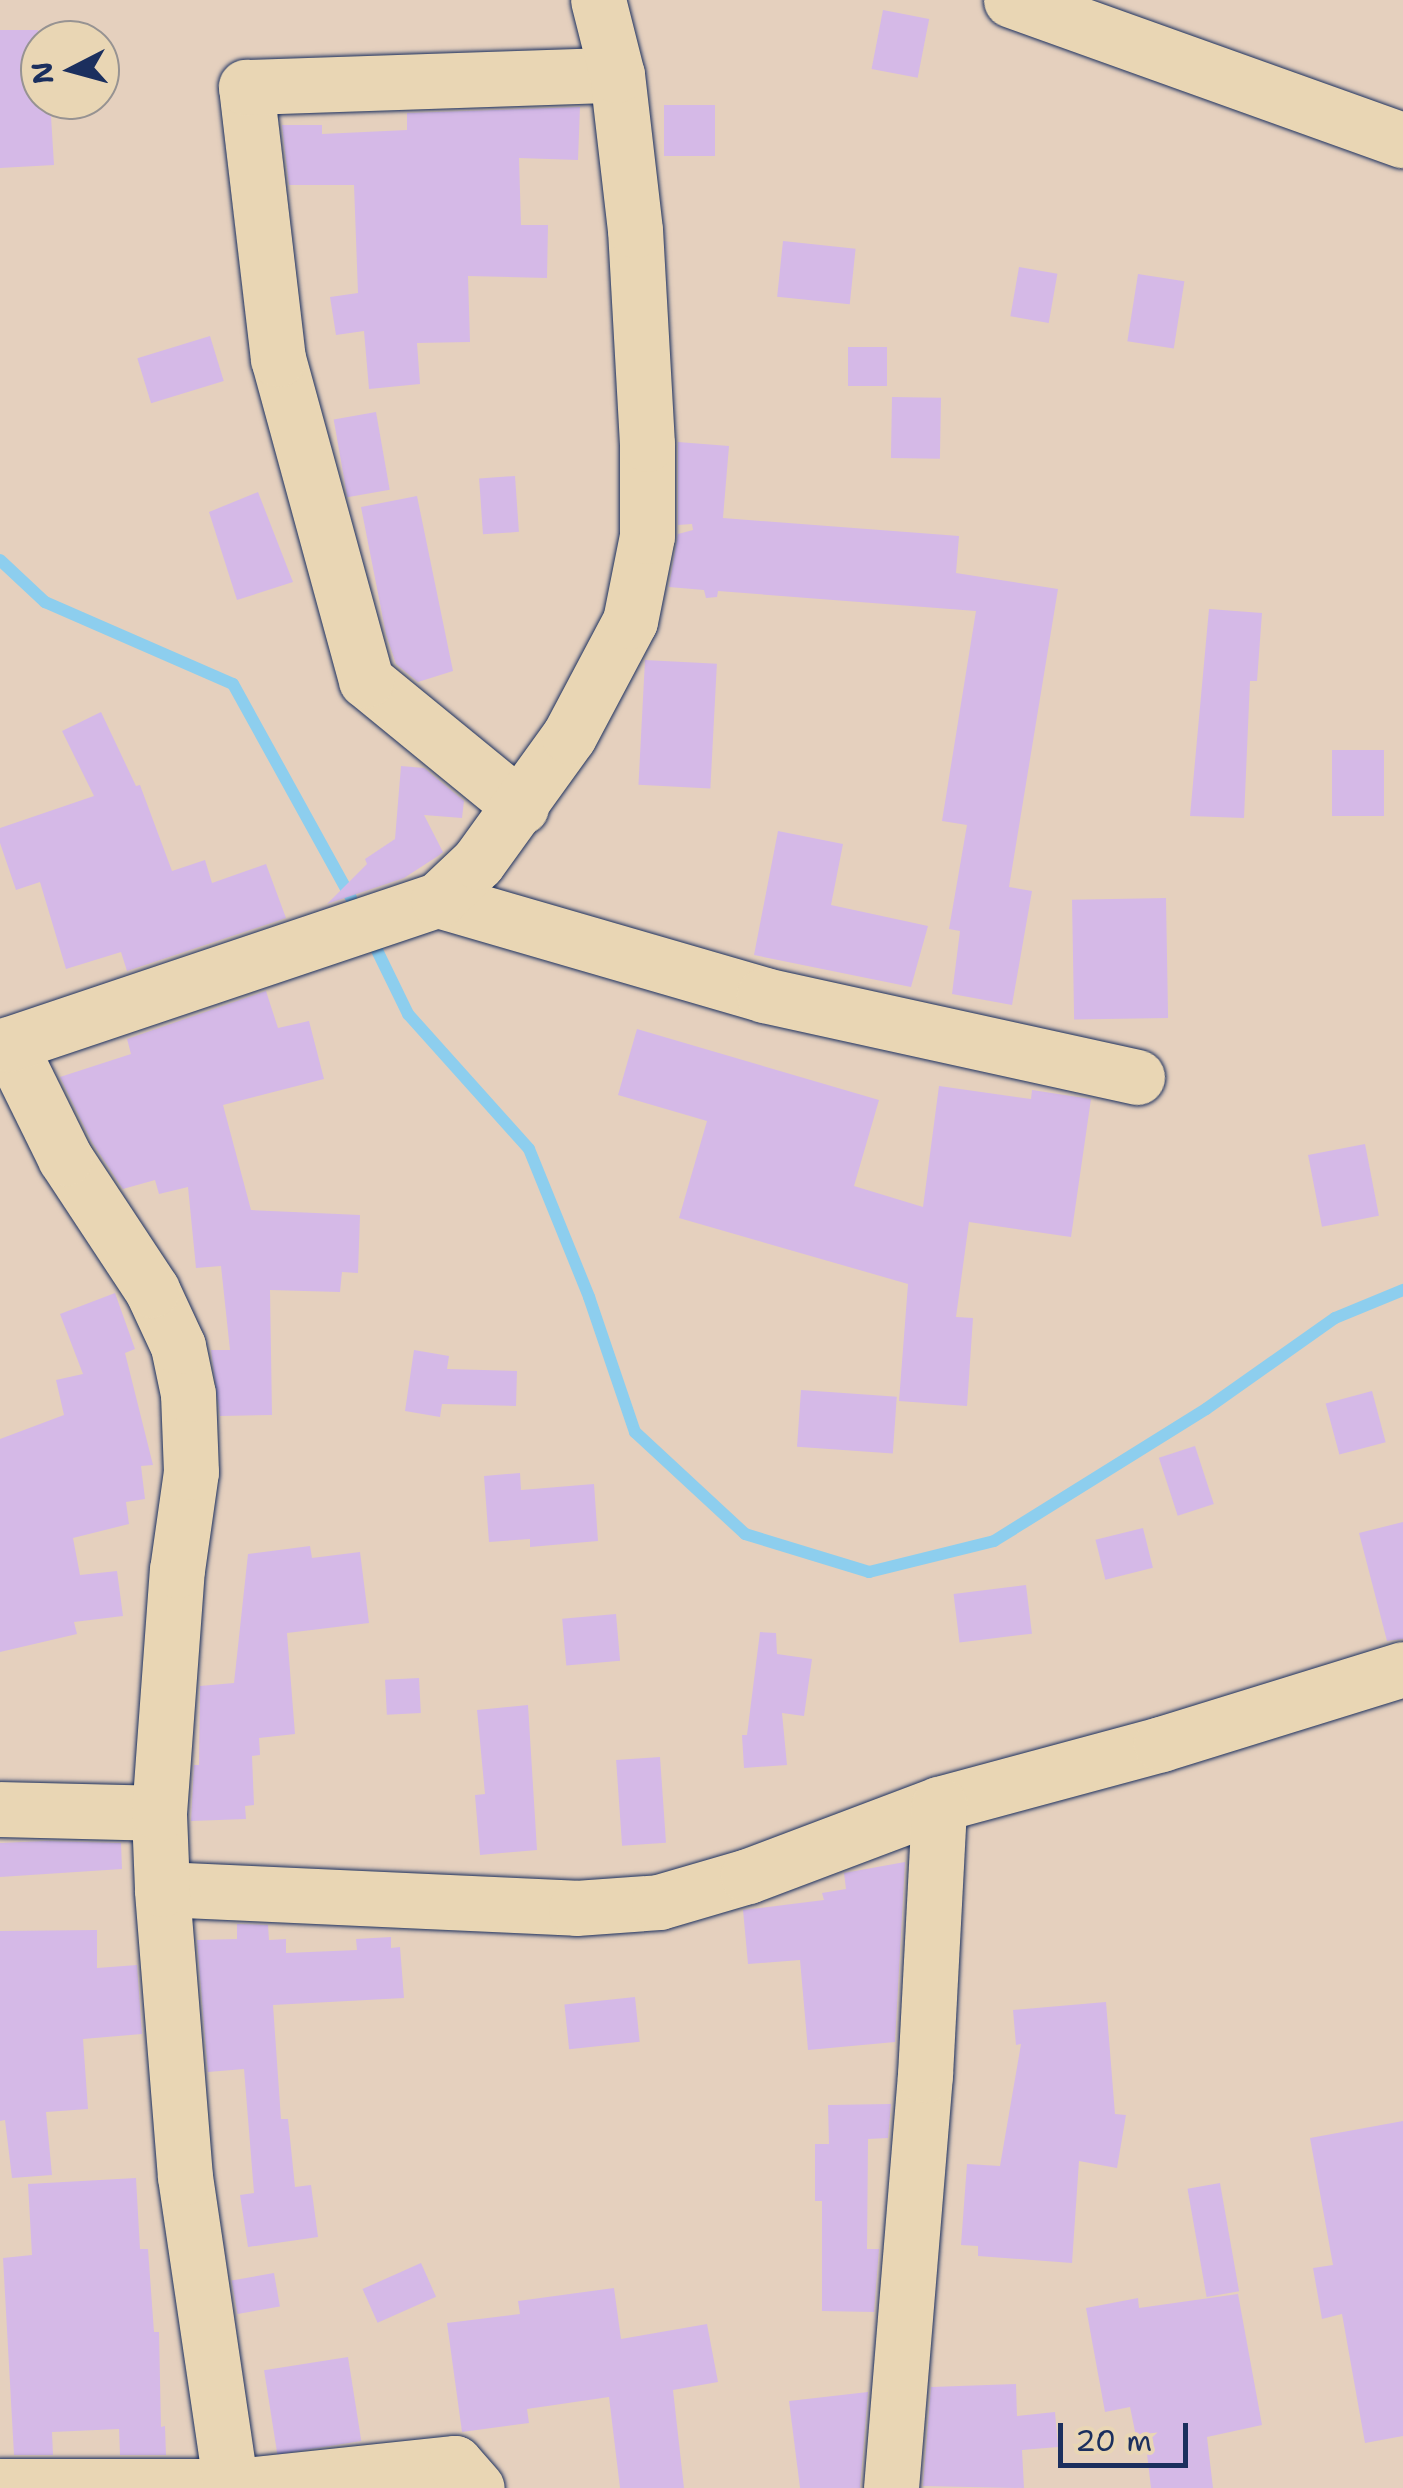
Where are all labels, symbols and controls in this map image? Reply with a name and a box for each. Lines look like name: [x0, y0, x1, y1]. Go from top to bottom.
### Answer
north arrow: [20, 20, 120, 120]
text: N: [22, 60, 62, 86]
scale bar: [1063, 2403, 1193, 2465]
text: 20 m: [1075, 2420, 1152, 2461]

